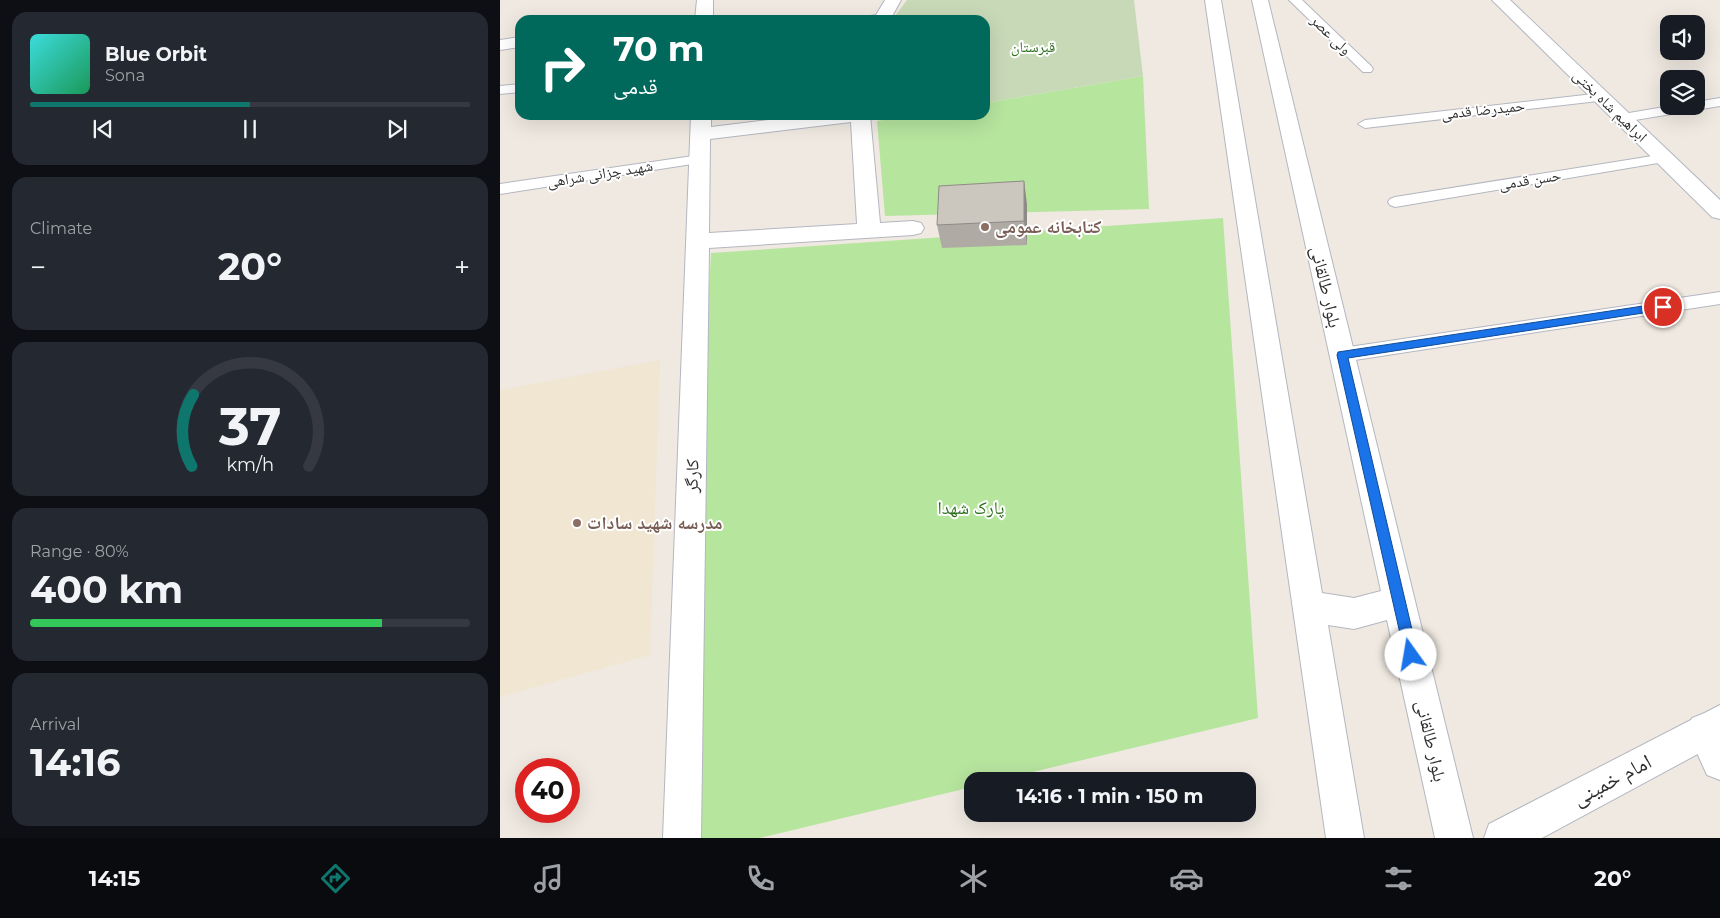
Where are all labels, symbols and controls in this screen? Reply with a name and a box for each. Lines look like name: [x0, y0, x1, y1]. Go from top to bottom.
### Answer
street label: ولی عصر: [1305, 10, 1356, 59]
map controls: [1660, 15, 1705, 115]
button: sound: [1660, 15, 1705, 60]
text: 70 m: [613, 27, 704, 70]
icon: right: [530, 35, 595, 100]
park label: قبرستان: [1011, 37, 1055, 57]
text: Blue Orbit: [105, 43, 207, 66]
text: Sona: [105, 66, 145, 85]
street label: ابراهیم شاه بختی: [1569, 66, 1651, 146]
button: layers: [1660, 70, 1705, 115]
text: قدمی: [613, 73, 658, 100]
street label: حمیدرضا قدمی: [1440, 96, 1526, 124]
icon: previous: [89, 115, 117, 143]
icon: pause: [236, 115, 264, 143]
icon: next: [383, 115, 411, 143]
street label: شهید چزانی شراهی: [546, 156, 655, 192]
street label: حسن قدمی: [1497, 165, 1563, 195]
place label: کتابخانه عمومی: [995, 216, 1102, 238]
text: Climate: [30, 219, 92, 238]
marker: کتابخانه عمومی: [979, 221, 991, 233]
text: 20°: [218, 243, 282, 290]
street label: بلوار طالقانی: [1306, 244, 1346, 330]
text: −: [30, 250, 46, 284]
text: +: [454, 250, 470, 284]
pin: [1642, 286, 1684, 328]
icon: arrive: [1649, 293, 1677, 321]
text: 37: [218, 395, 281, 458]
text: km/h: [226, 454, 274, 475]
street label: کارگر: [680, 458, 704, 494]
park label: پارک شهدا: [938, 497, 1004, 519]
place label: مدرسه شهید سادات: [587, 512, 722, 534]
marker: مدرسه شهید سادات: [571, 517, 583, 529]
text: Range · 80%: [30, 542, 129, 561]
text: 400 km: [30, 566, 183, 613]
position arrow: [1384, 628, 1436, 680]
street label: بلوار طالقانی: [1411, 698, 1451, 784]
text: Arrival: [30, 715, 80, 734]
text: 14:16: [30, 739, 120, 786]
street label: امام خمینی: [1568, 748, 1656, 813]
speed limit sign: 40: [515, 758, 580, 823]
text: 14:16 · 1 min · 150 m: [1017, 785, 1203, 808]
icon: directions: [318, 861, 353, 896]
icon: music: [531, 861, 566, 896]
icon: phone: [743, 861, 778, 896]
icon: climate: [956, 861, 991, 896]
icon: car: [1169, 861, 1204, 896]
icon: filters: [1381, 861, 1416, 896]
text: 14:15: [89, 865, 140, 892]
text: 20°: [1594, 865, 1631, 892]

